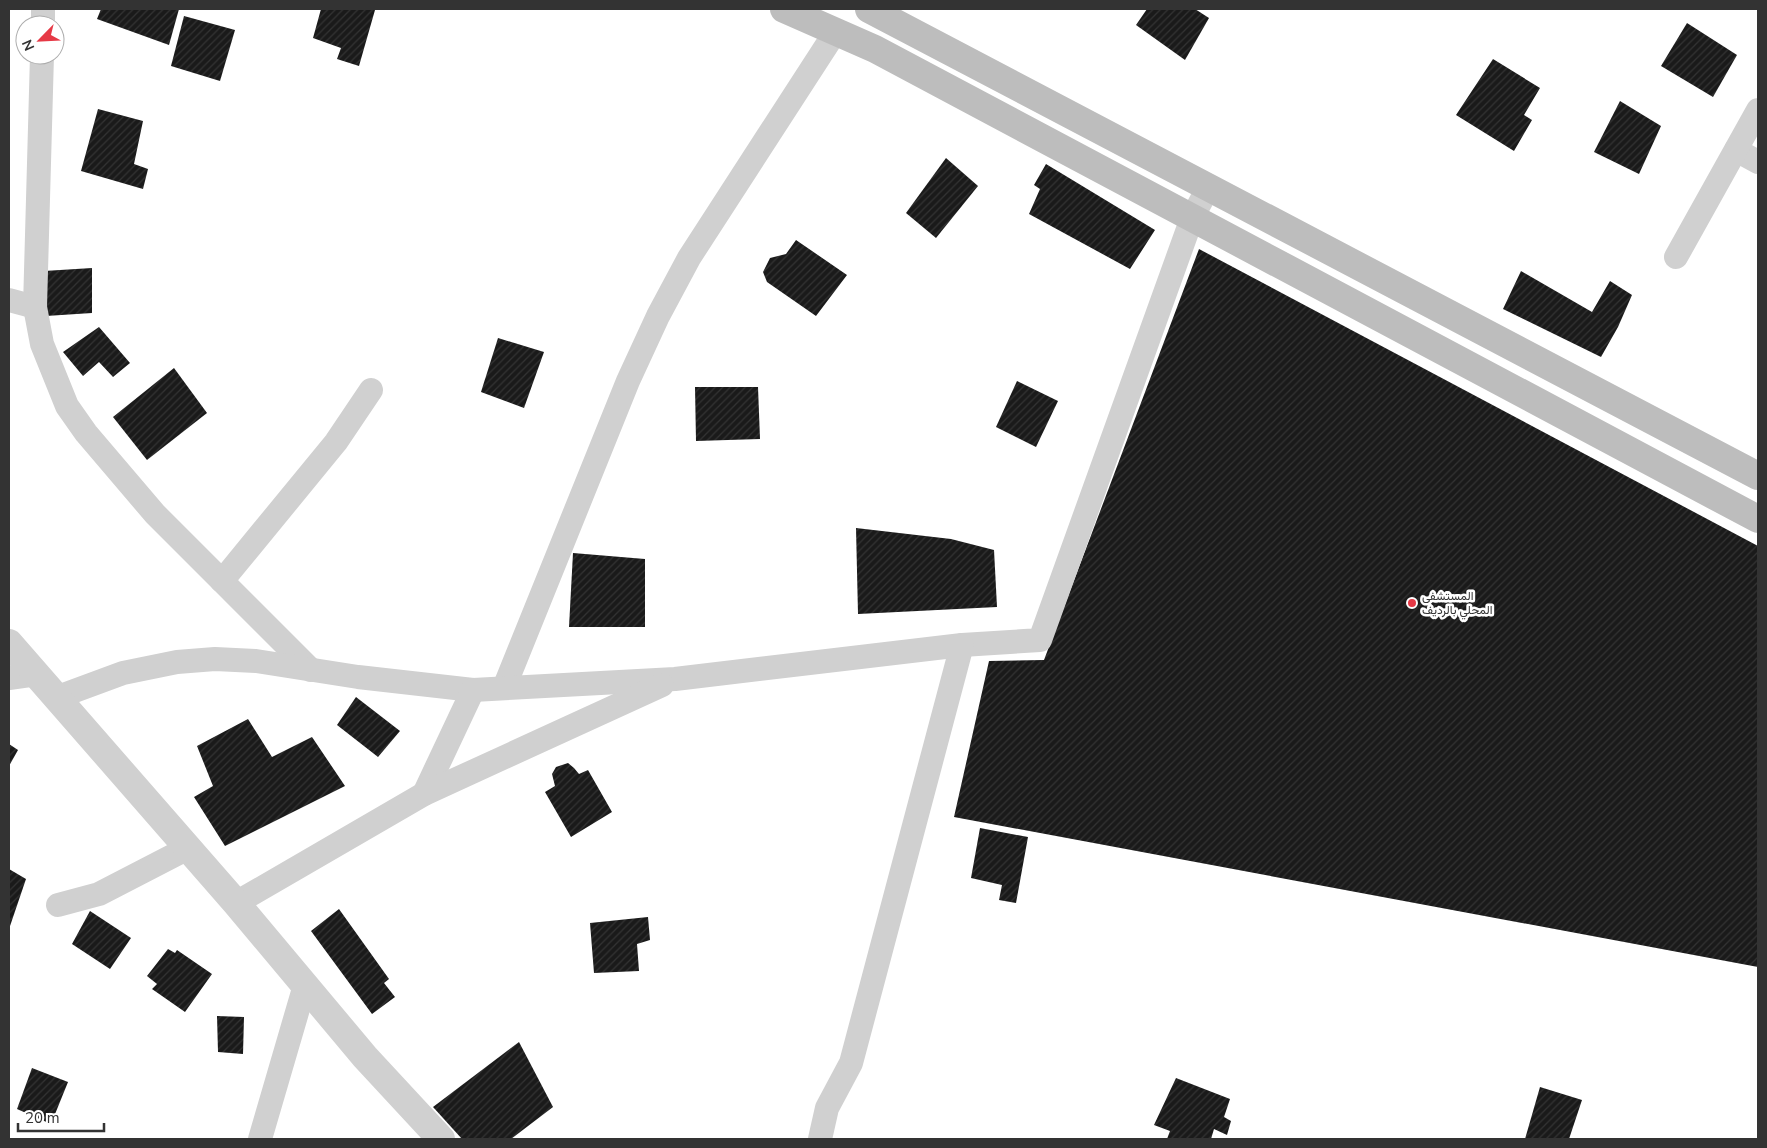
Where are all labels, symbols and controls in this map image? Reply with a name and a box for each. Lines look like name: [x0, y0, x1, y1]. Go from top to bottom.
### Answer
north arrow: [15, 15, 65, 65]
text: N: [18, 36, 39, 54]
place label: المستشفى المحلي بالرديف: [1422, 588, 1492, 620]
marker: المستشفى المحلي بالرديف: [1406, 597, 1418, 609]
scale bar: [18, 1100, 104, 1132]
text: 20 m: [25, 1108, 60, 1128]

